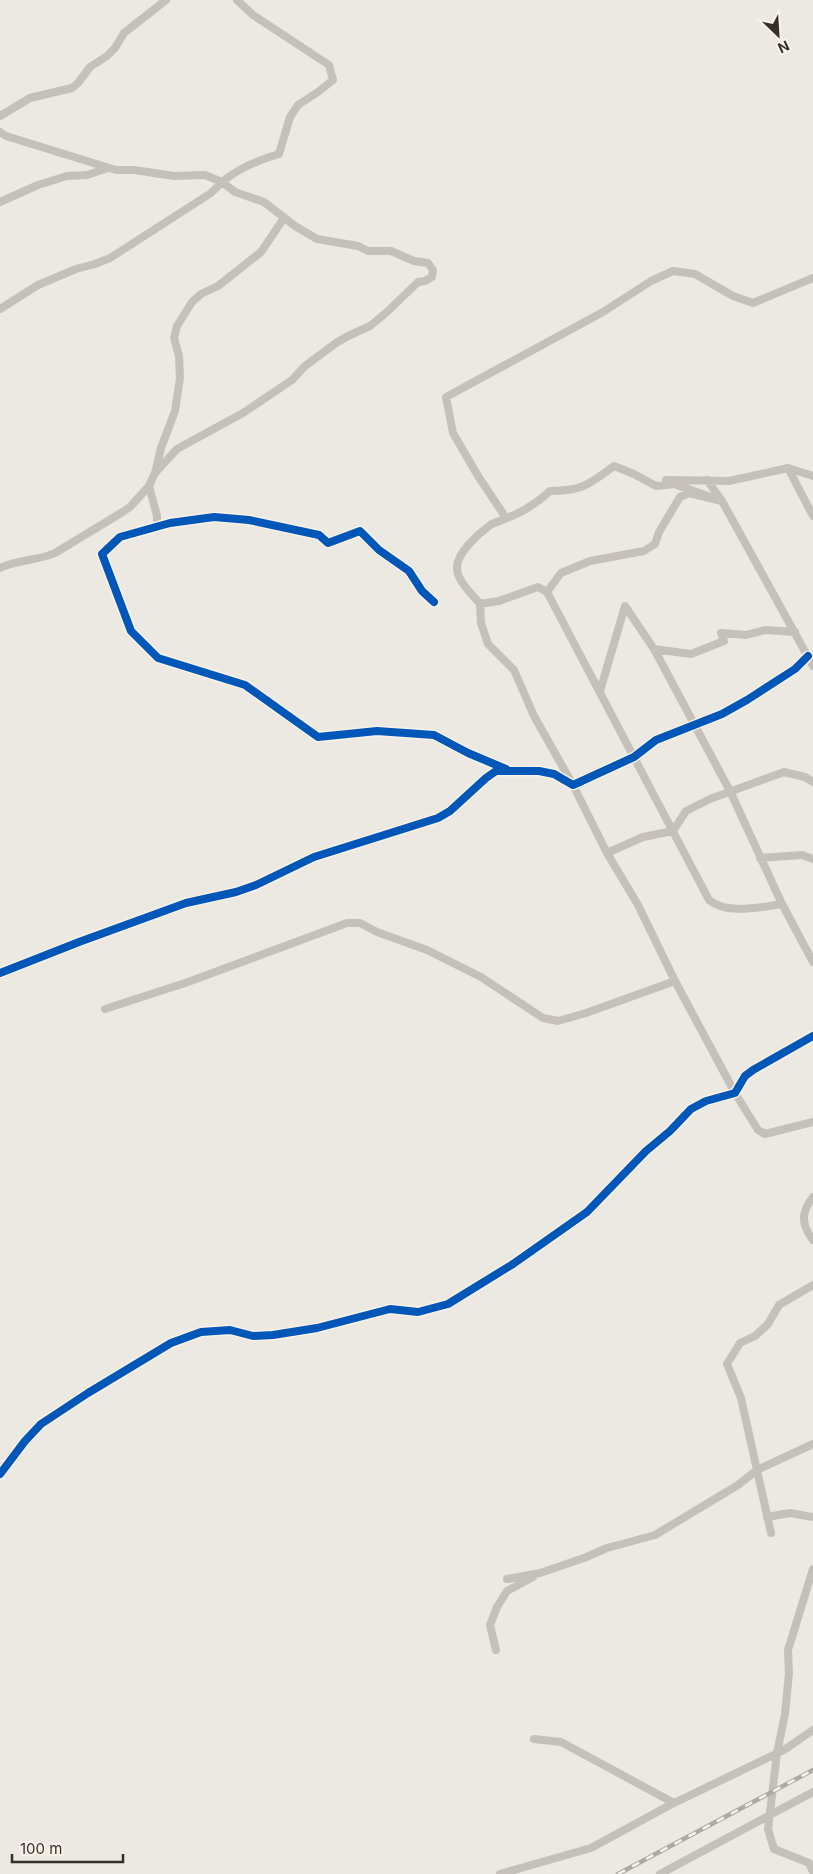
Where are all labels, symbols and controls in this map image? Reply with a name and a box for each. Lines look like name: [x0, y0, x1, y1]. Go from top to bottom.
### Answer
north arrow: [753, 10, 803, 60]
text: N: [775, 37, 792, 57]
scale bar: [12, 1832, 124, 1864]
text: 100 m: [20, 1839, 62, 1858]

